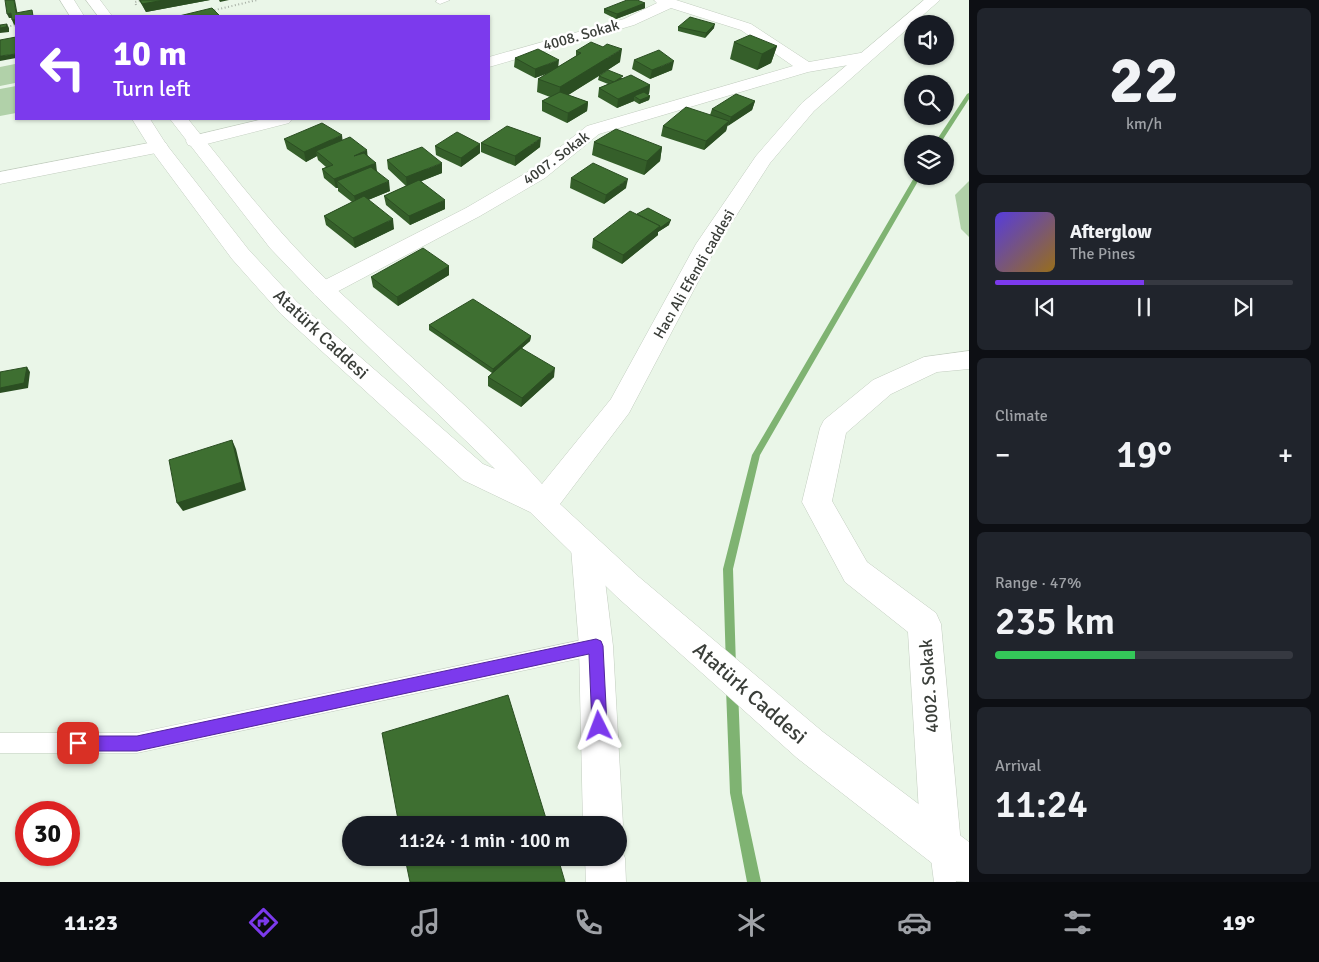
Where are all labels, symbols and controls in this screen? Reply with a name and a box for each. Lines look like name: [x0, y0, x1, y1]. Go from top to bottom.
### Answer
street label: 4008. Sokak: [541, 15, 622, 54]
map controls: [904, 15, 954, 185]
button: sound: [904, 15, 954, 65]
text: 10 m: [113, 32, 187, 75]
icon: left: [30, 35, 95, 100]
text: 22: [1109, 41, 1179, 121]
text: Turn left: [113, 75, 191, 102]
button: search: [904, 75, 954, 125]
text: km/h: [1126, 114, 1162, 134]
street label: 4007. Sokak: [519, 127, 593, 189]
button: layers: [904, 135, 954, 185]
street label: Hacı Ali Efendi caddesi: [650, 206, 738, 342]
text: Afterglow: [1070, 220, 1152, 244]
text: The Pines: [1070, 244, 1135, 264]
street label: Atatürk Caddesi: [269, 284, 373, 384]
icon: previous: [1031, 293, 1059, 321]
icon: pause: [1130, 293, 1158, 321]
icon: next: [1229, 293, 1257, 321]
text: Climate: [995, 406, 1048, 426]
text: 19°: [1116, 431, 1172, 478]
text: −: [995, 438, 1010, 472]
text: +: [1278, 438, 1293, 472]
text: Range · 47%: [995, 573, 1081, 593]
text: 235 km: [995, 598, 1115, 645]
street label: Atatürk Caddesi: [688, 636, 812, 750]
street label: 4002. Sokak: [915, 638, 943, 734]
position arrow: [572, 699, 624, 751]
pin: [57, 722, 99, 764]
icon: arrive: [64, 729, 92, 757]
text: Arrival: [995, 756, 1041, 776]
text: 11:24: [995, 781, 1088, 828]
speed limit sign: 30: [15, 801, 80, 866]
text: 11:24 · 1 min · 100 m: [399, 829, 570, 853]
icon: directions: [246, 905, 281, 940]
icon: music: [408, 905, 443, 940]
icon: phone: [571, 905, 606, 940]
icon: climate: [734, 905, 769, 940]
icon: car: [897, 905, 932, 940]
icon: filters: [1060, 905, 1095, 940]
text: 11:23: [64, 909, 118, 936]
text: 19°: [1222, 909, 1255, 936]

